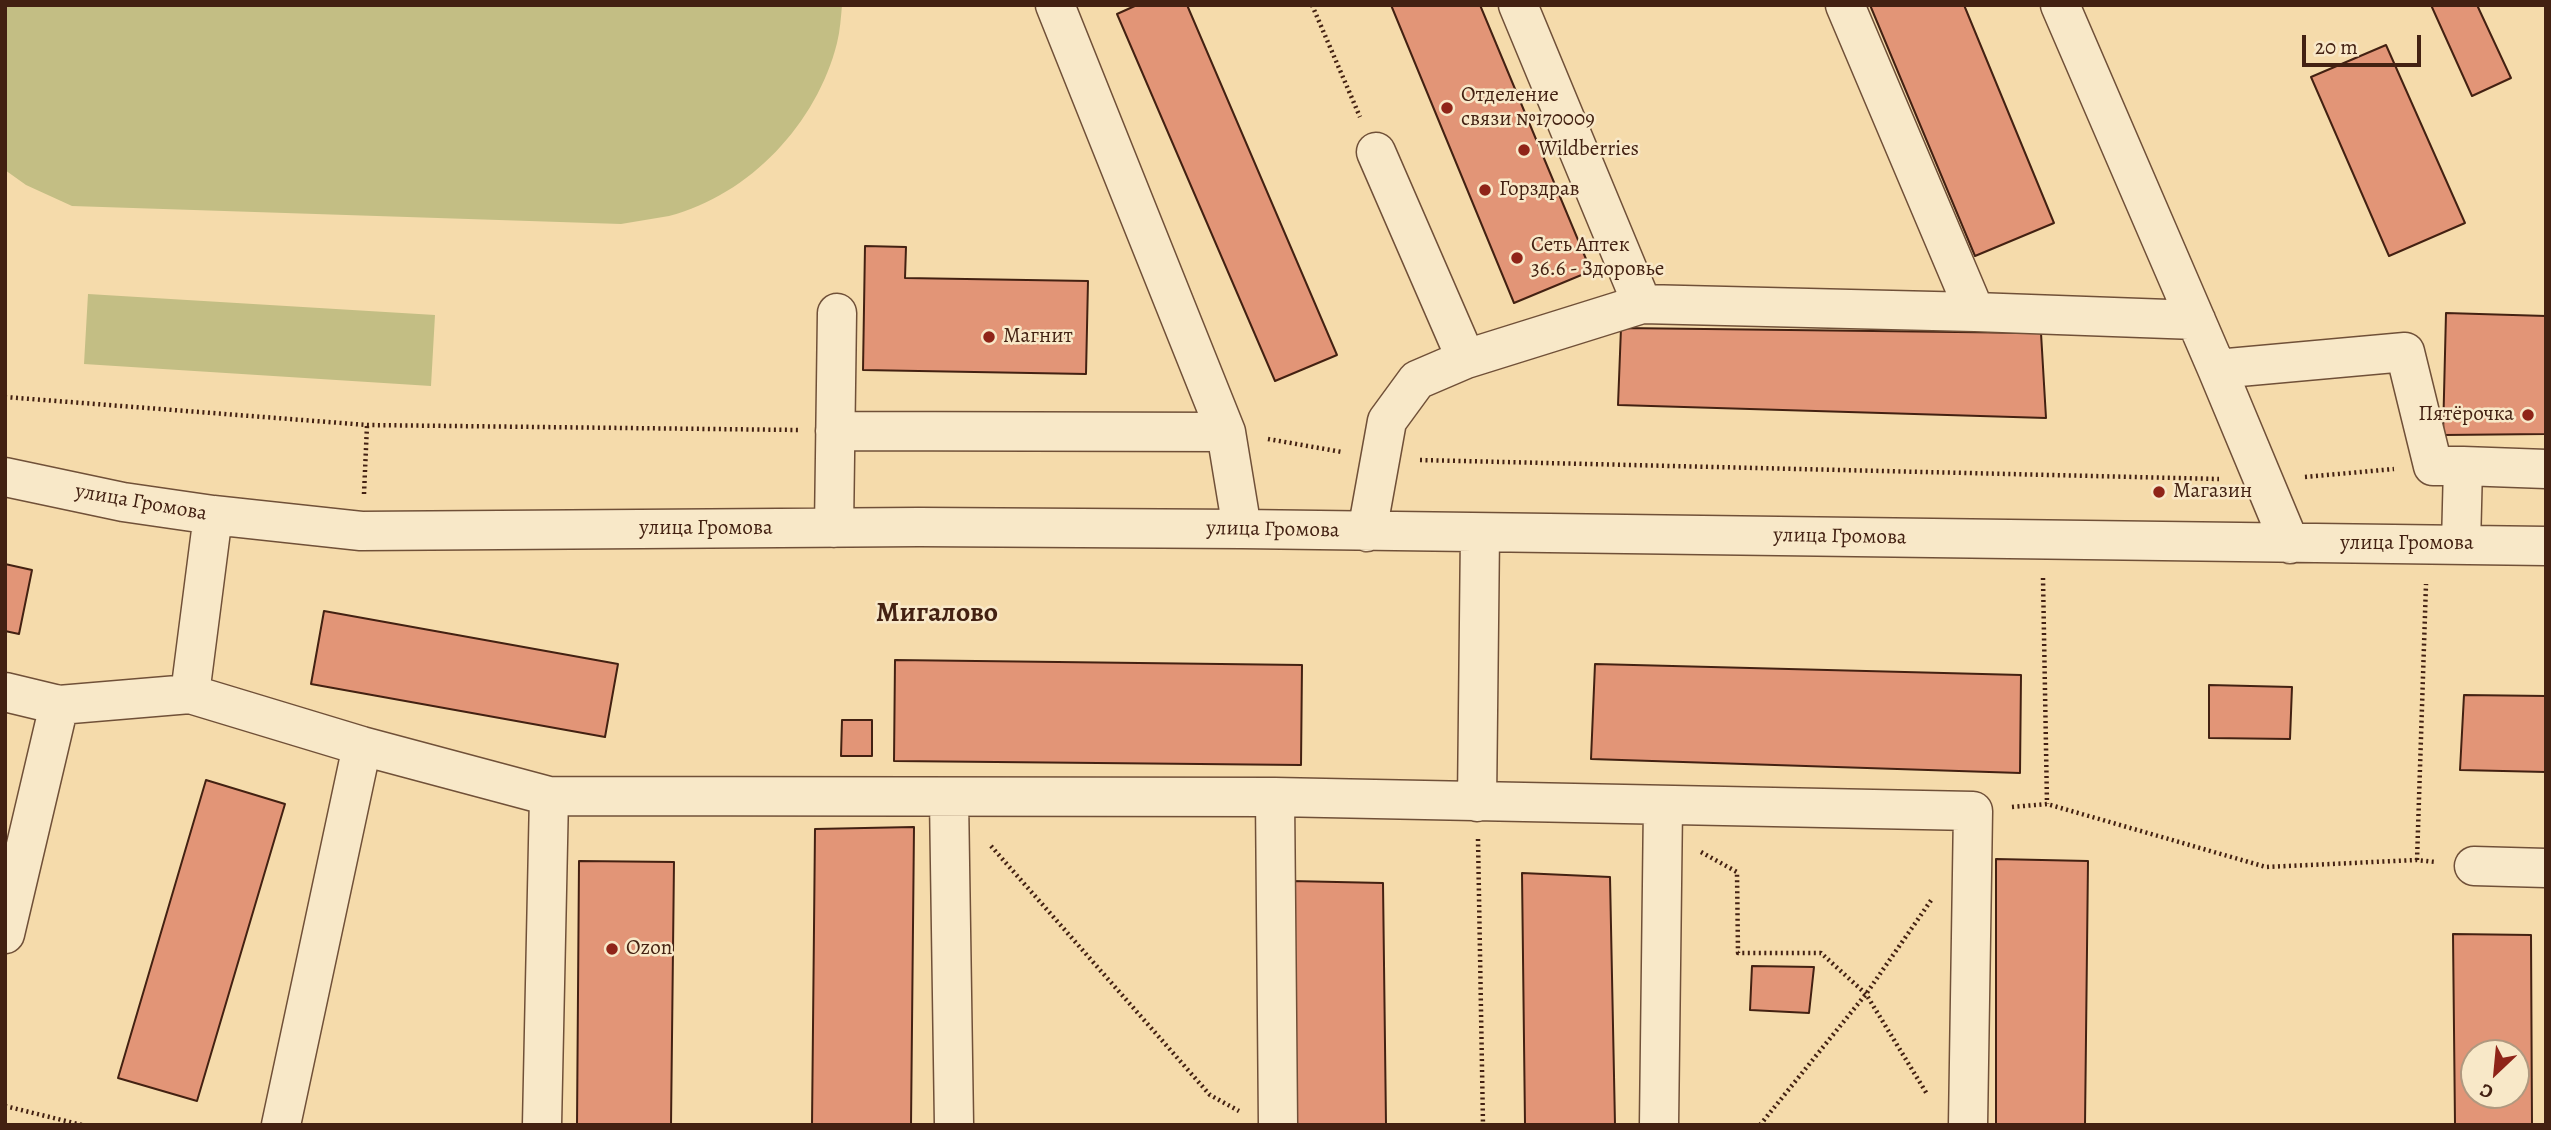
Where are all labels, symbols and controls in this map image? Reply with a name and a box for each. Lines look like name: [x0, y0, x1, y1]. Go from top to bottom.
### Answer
scale bar: [2306, 21, 2425, 65]
text: 20 m: [2315, 33, 2358, 61]
place label: Отделение связи №170009: [1461, 83, 1595, 133]
marker: Отделение связи №170009: [1439, 100, 1455, 116]
place label: Wildberries: [1538, 137, 1639, 163]
marker: Wildberries: [1516, 142, 1532, 158]
place label: Горздрав: [1499, 177, 1580, 203]
marker: Горздрав: [1477, 182, 1493, 198]
place label: Сеть Аптек 36.6 - Здоровье: [1531, 233, 1664, 283]
marker: Сеть Аптек 36.6 - Здоровье: [1509, 250, 1525, 266]
place label: Магнит: [1003, 324, 1073, 350]
marker: Магнит: [981, 329, 997, 345]
place label: Пятёрочка: [2418, 402, 2514, 428]
marker: Пятёрочка: [2520, 407, 2536, 423]
street label: улица Громова: [73, 479, 209, 527]
place label: Магазин: [2173, 479, 2252, 505]
marker: Магазин: [2151, 484, 2167, 500]
street label: улица Громова: [639, 516, 773, 542]
street label: улица Громова: [1206, 516, 1340, 544]
street label: улица Громова: [1773, 523, 1907, 551]
street label: улица Громова: [2340, 531, 2474, 557]
district label: Мигалово: [876, 597, 998, 631]
place label: Ozon: [626, 936, 672, 962]
marker: Ozon: [604, 941, 620, 957]
north arrow: [2460, 1039, 2530, 1109]
text: С: [2476, 1077, 2498, 1105]

